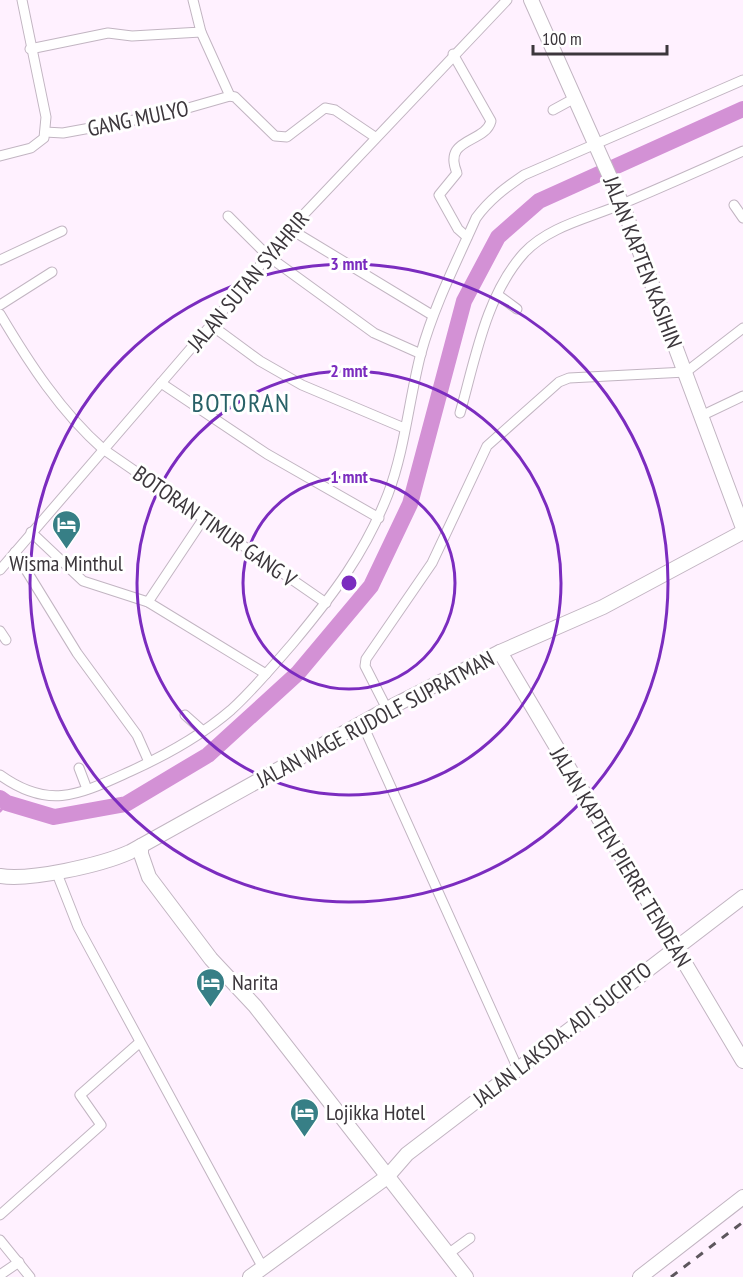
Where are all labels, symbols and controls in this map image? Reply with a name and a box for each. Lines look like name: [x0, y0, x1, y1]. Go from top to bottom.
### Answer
scale bar: [533, 18, 666, 56]
text: 100 m: [542, 27, 582, 50]
street label: GANG MULYO: [85, 94, 191, 142]
street label: JALAN KAPTEN KASIHIN: [597, 171, 689, 352]
street label: JALAN SUTAN SYAHRIR: [180, 205, 315, 358]
text: 3 mnt: [330, 252, 369, 275]
text: 2 mnt: [330, 359, 369, 382]
district label: BOTORAN: [191, 386, 291, 419]
street label: BOTORAN TIMUR GANG V: [128, 459, 303, 593]
text: 1 mnt: [330, 465, 369, 488]
hotel icon: Wisma Minthul: [50, 508, 82, 550]
place label: Wisma Minthul: [9, 549, 124, 577]
centre of rings: [339, 573, 359, 593]
street label: JALAN WAGE RUDOLF SUPRATMAN: [250, 644, 499, 794]
street label: JALAN KAPTEN PIERRE TENDEAN: [544, 741, 698, 972]
street label: JALAN LAKSDA. ADI SUCIPTO: [466, 956, 657, 1113]
hotel icon: Narita: [195, 966, 227, 1008]
place label: Narita: [232, 968, 278, 996]
hotel icon: Lojikka Hotel: [289, 1096, 321, 1138]
place label: Lojikka Hotel: [326, 1098, 426, 1126]

